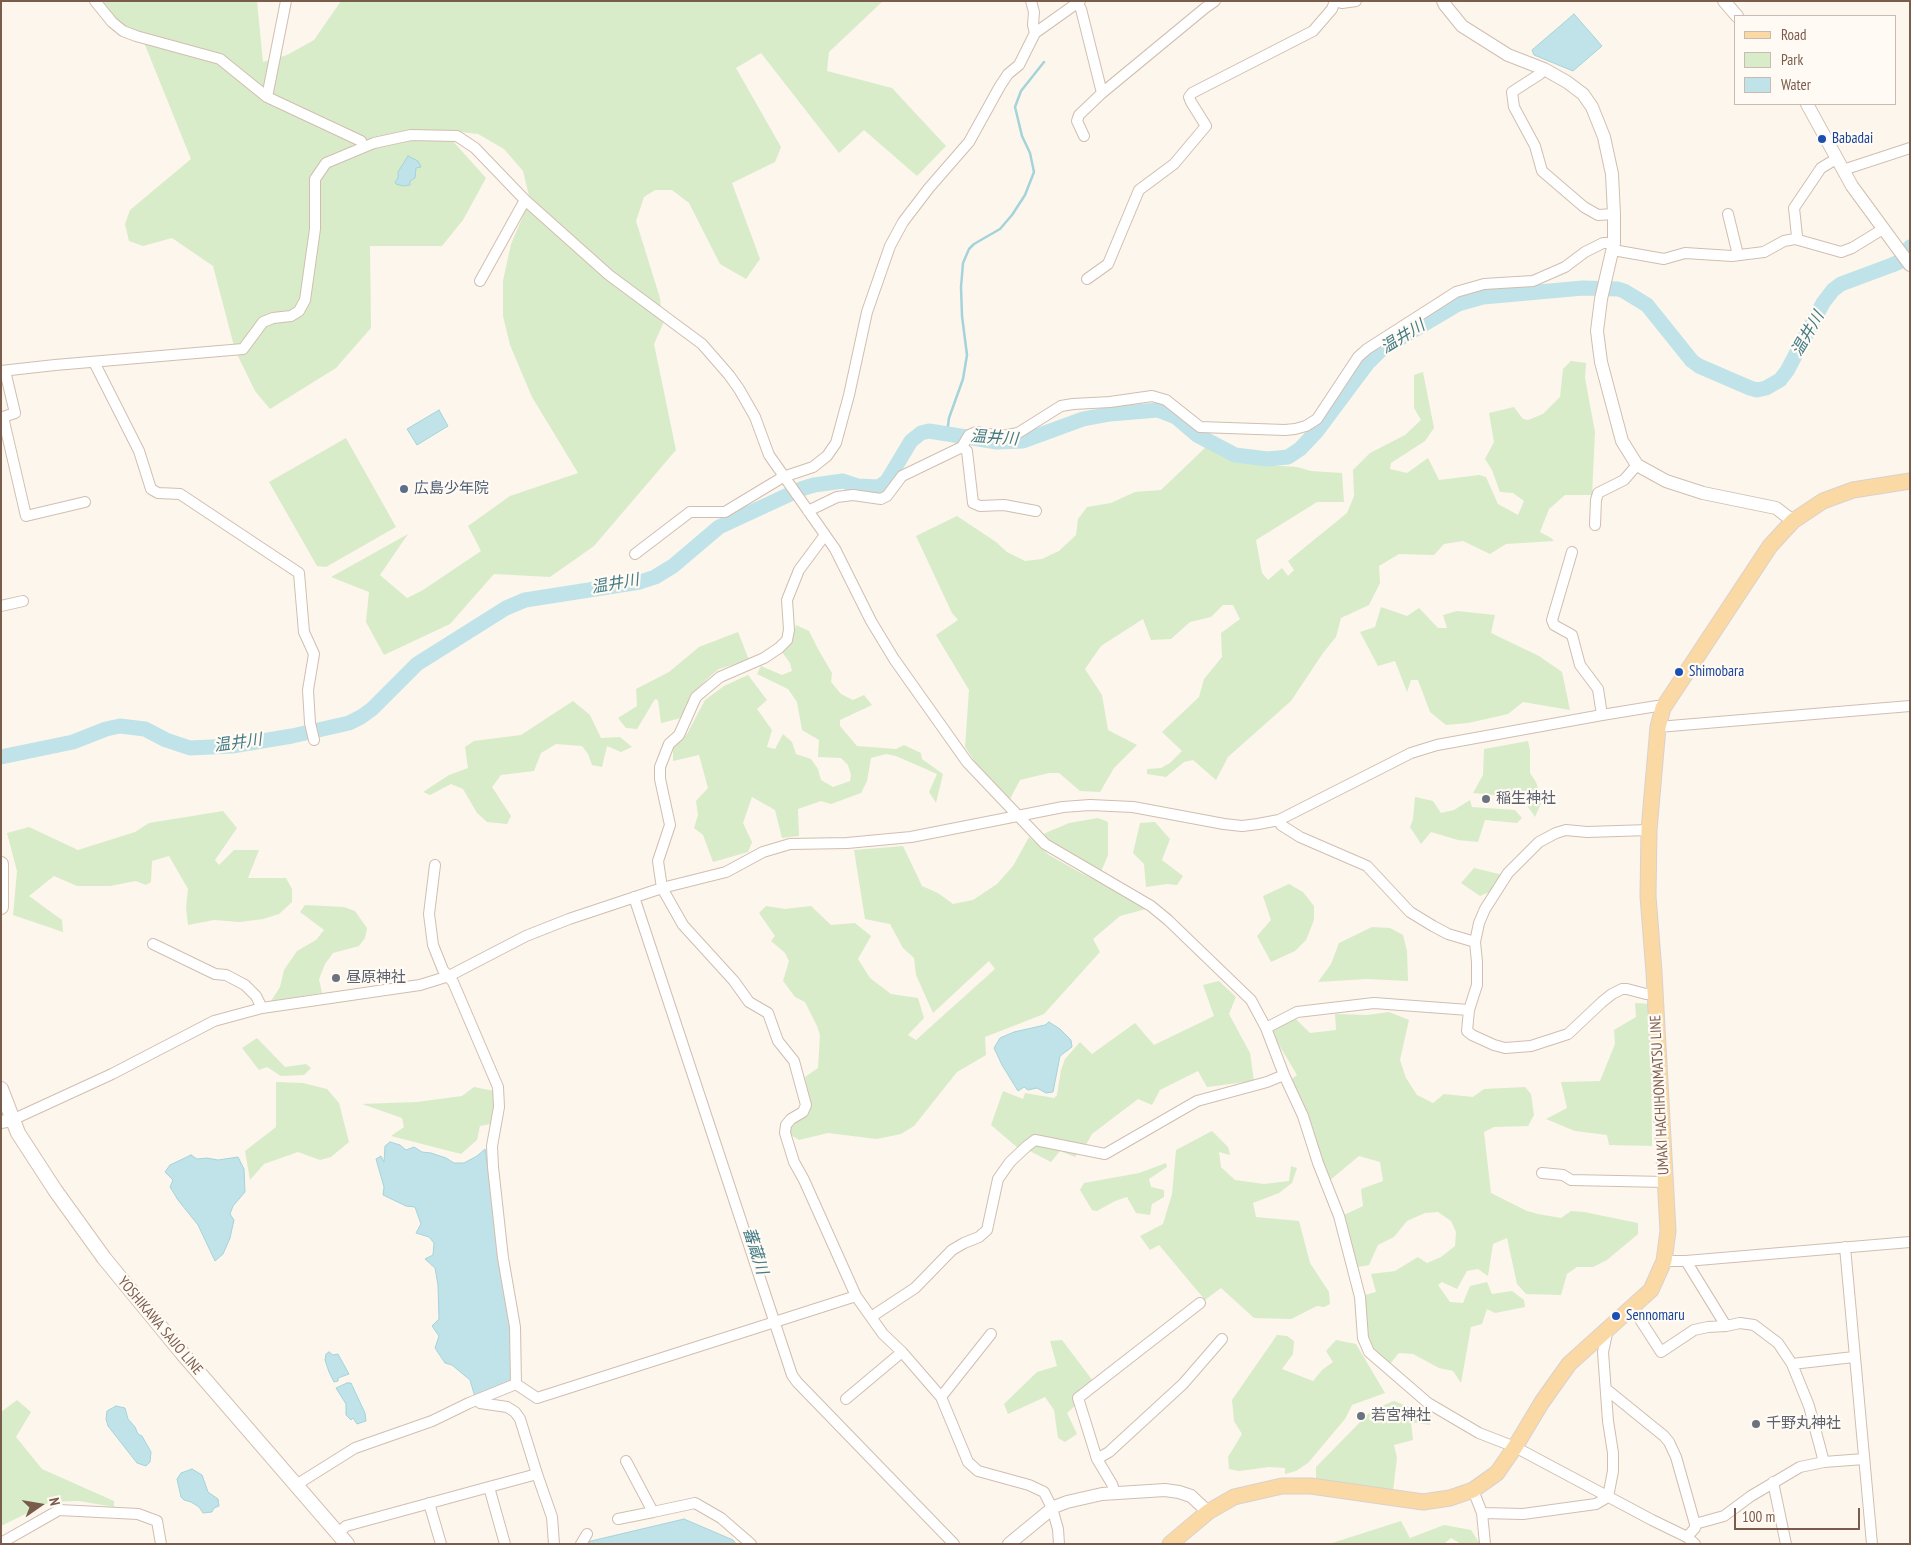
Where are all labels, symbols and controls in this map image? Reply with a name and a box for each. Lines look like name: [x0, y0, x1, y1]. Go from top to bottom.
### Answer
legend: [1734, 15, 1896, 105]
text: Road: [1781, 25, 1807, 44]
text: Park: [1781, 50, 1803, 69]
text: Water: [1781, 75, 1811, 94]
place label: Babadai: [1832, 130, 1873, 148]
marker: Babadai: [1816, 133, 1828, 145]
water label: 温井川: [1788, 308, 1828, 360]
water label: 温井川: [1378, 316, 1428, 358]
water label: 温井川: [969, 427, 1019, 449]
place label: 広島少年院: [414, 480, 489, 498]
marker: 広島少年院: [398, 483, 410, 495]
water label: 温井川: [590, 570, 640, 598]
place label: Shimobara: [1689, 663, 1744, 681]
marker: Shimobara: [1673, 666, 1685, 678]
water label: 温井川: [213, 730, 263, 756]
place label: 稲生神社: [1496, 790, 1556, 808]
marker: 稲生神社: [1480, 793, 1492, 805]
place label: 昼原神社: [346, 969, 406, 987]
marker: 昼原神社: [330, 972, 342, 984]
street label: UMAKI HACHIHONMATSU LINE: [1647, 1015, 1673, 1175]
water label: 蕃蔵川: [738, 1225, 772, 1277]
street label: YOSHIKAWA SAIJO LINE: [114, 1273, 206, 1379]
place label: Sennomaru: [1626, 1307, 1685, 1325]
marker: Sennomaru: [1610, 1310, 1622, 1322]
place label: 若宮神社: [1371, 1407, 1431, 1425]
marker: 若宮神社: [1355, 1410, 1367, 1422]
place label: 千野丸神社: [1766, 1415, 1841, 1433]
marker: 千野丸神社: [1750, 1418, 1762, 1430]
north arrow: [15, 1480, 65, 1530]
text: N: [45, 1496, 64, 1507]
scale bar: [1736, 1498, 1862, 1530]
text: 100 m: [1742, 1507, 1775, 1526]

